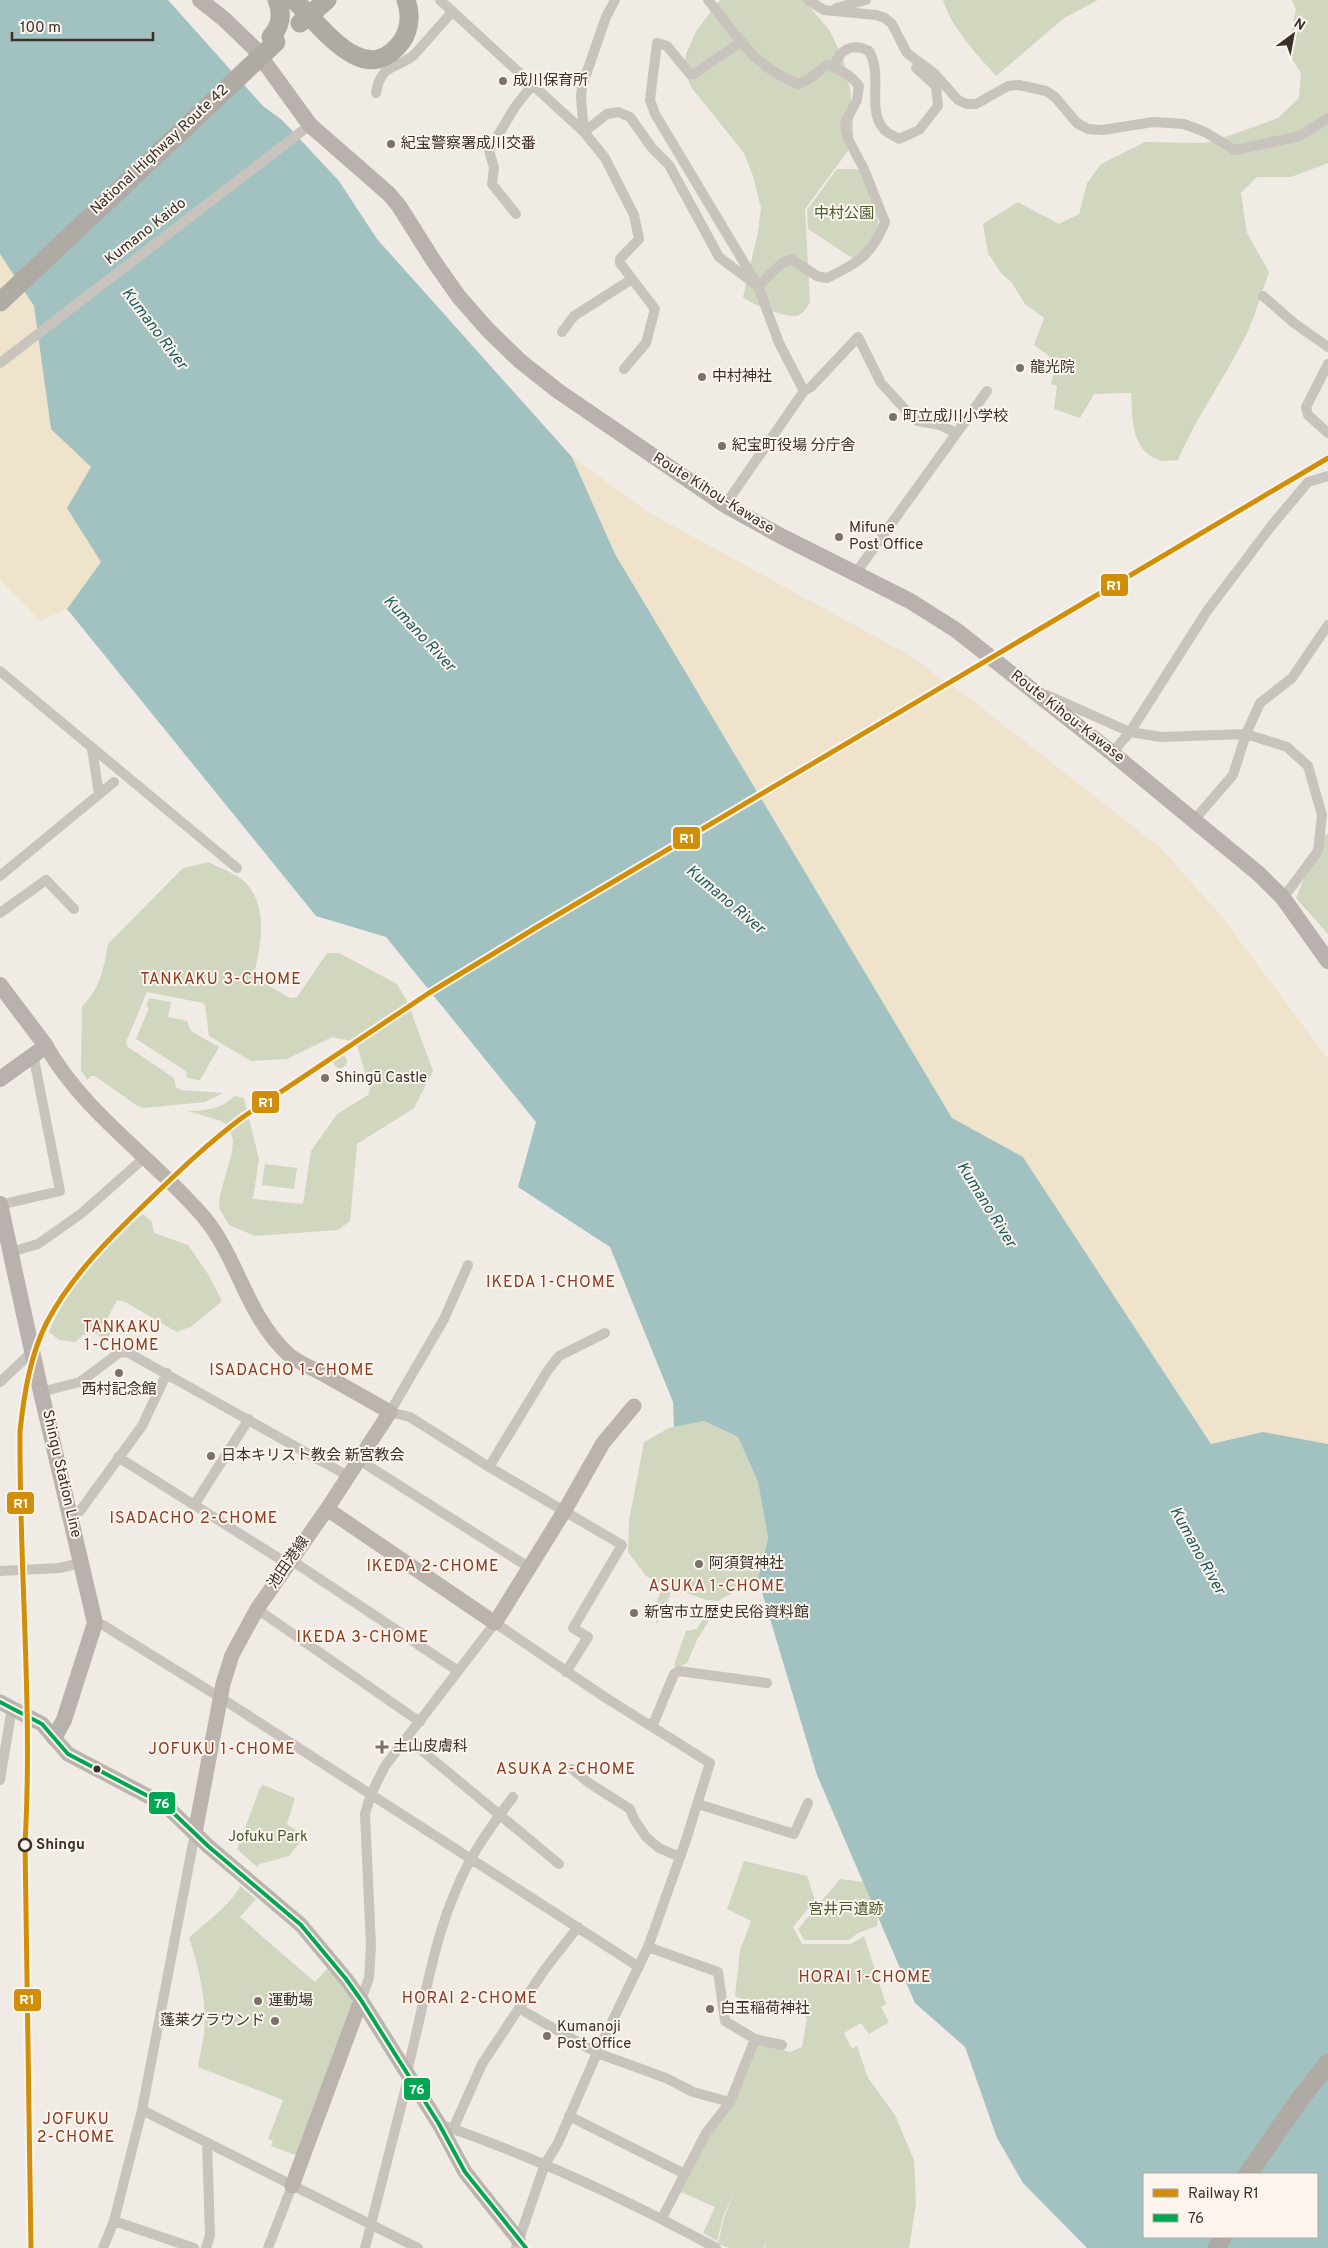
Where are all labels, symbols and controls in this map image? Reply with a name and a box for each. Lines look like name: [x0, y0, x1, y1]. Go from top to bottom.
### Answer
scale bar: [12, 10, 154, 42]
north arrow: [1268, 10, 1318, 60]
text: N: [1290, 15, 1308, 35]
text: 100 m: [20, 19, 61, 38]
place label: 成川保育所: [513, 72, 588, 91]
marker: 成川保育所: [497, 75, 509, 87]
street label: National Highway Route 42: [87, 81, 233, 219]
place label: 紀宝警察署成川交番: [401, 135, 536, 154]
marker: 紀宝警察署成川交番: [385, 138, 397, 150]
street label: Kumano Kaido: [102, 194, 190, 270]
park label: 中村公園: [814, 204, 874, 224]
water label: Kumano River: [117, 284, 192, 375]
place label: 龍光院: [1030, 359, 1075, 378]
marker: 龍光院: [1014, 362, 1026, 374]
place label: 中村神社: [712, 367, 772, 387]
marker: 中村神社: [696, 371, 708, 383]
place label: 町立成川小学校: [903, 408, 1008, 427]
marker: 町立成川小学校: [887, 411, 899, 423]
place label: 紀宝町役場 分庁舎: [732, 437, 856, 456]
marker: 紀宝町役場 分庁舎: [716, 440, 728, 452]
street label: Route Kihou-Kawase: [649, 449, 777, 539]
place label: Mifune Post Office: [849, 519, 923, 555]
marker: Mifune Post Office: [833, 531, 845, 543]
line badge: R1: [1100, 573, 1129, 597]
text: R1: [1106, 578, 1122, 595]
water label: Kumano River: [378, 592, 461, 678]
street label: Route Kihou-Kawase: [1006, 667, 1128, 767]
line badge: R1: [672, 826, 701, 850]
text: R1: [679, 831, 695, 848]
water label: Kumano River: [681, 861, 770, 940]
district label: TANKAKU 3-CHOME: [140, 970, 302, 990]
place label: Shingū Castle: [335, 1069, 427, 1088]
marker: Shingū Castle: [319, 1072, 331, 1084]
line badge: R1: [251, 1090, 280, 1114]
text: R1: [258, 1095, 274, 1112]
water label: Kumano River: [952, 1158, 1021, 1253]
district label: IKEDA 1-CHOME: [486, 1273, 616, 1293]
district label: TANKAKU 1-CHOME: [83, 1318, 161, 1356]
district label: ISADACHO 1-CHOME: [209, 1361, 375, 1381]
marker: 西村記念館: [113, 1367, 125, 1379]
place label: 西村記念館: [81, 1380, 157, 1400]
street label: Shingu Station Line: [37, 1408, 85, 1540]
place label: 日本キリスト教会 新宮教会: [221, 1447, 405, 1466]
marker: 日本キリスト教会 新宮教会: [205, 1450, 217, 1462]
line badge: R1: [6, 1491, 35, 1515]
text: R1: [13, 1496, 29, 1513]
water label: Kumano River: [1165, 1504, 1230, 1600]
district label: ISADACHO 2-CHOME: [110, 1509, 278, 1529]
street label: 池田港線: [264, 1533, 314, 1593]
place label: 阿須賀神社: [709, 1555, 784, 1574]
district label: IKEDA 2-CHOME: [366, 1557, 500, 1577]
marker: 阿須賀神社: [693, 1558, 705, 1570]
district label: ASUKA 1-CHOME: [648, 1577, 786, 1597]
place label: 新宮市立歴史民俗資料館: [644, 1603, 809, 1623]
marker: 新宮市立歴史民俗資料館: [628, 1607, 640, 1619]
district label: IKEDA 3-CHOME: [297, 1628, 429, 1648]
place label: 土山皮膚科: [393, 1738, 468, 1757]
district label: JOFUKU 1-CHOME: [148, 1740, 296, 1760]
marker: 土山皮膚科: [375, 1740, 389, 1754]
district label: ASUKA 2-CHOME: [496, 1760, 636, 1780]
unlabelled marker: [92, 1764, 102, 1774]
line badge: 76: [148, 1791, 176, 1815]
text: 76: [154, 1796, 170, 1813]
park label: Jofuku Park: [228, 1828, 308, 1847]
place label: Shingu: [36, 1836, 85, 1855]
marker: Shingu: [18, 1838, 32, 1852]
park label: 宮井戸遺跡: [808, 1900, 884, 1920]
district label: HORAI 1-CHOME: [798, 1968, 932, 1988]
line badge: R1: [13, 1988, 42, 2012]
district label: HORAI 2-CHOME: [402, 1989, 538, 2009]
text: R1: [19, 1992, 35, 2009]
place label: 運動場: [268, 1992, 313, 2011]
marker: 運動場: [252, 1995, 264, 2007]
place label: 白玉稲荷神社: [720, 2000, 810, 2019]
marker: 白玉稲荷神社: [704, 2003, 716, 2015]
place label: 蓬莱グラウンド: [160, 2012, 265, 2031]
marker: 蓬莱グラウンド: [269, 2015, 281, 2027]
place label: Kumanoji Post Office: [557, 2018, 631, 2054]
marker: Kumanoji Post Office: [541, 2030, 553, 2042]
line badge: 76: [403, 2077, 431, 2101]
text: 76: [409, 2082, 425, 2099]
district label: JOFUKU 2-CHOME: [37, 2110, 115, 2148]
legend: [1143, 2173, 1318, 2238]
text: Railway R1: [1188, 2185, 1259, 2204]
text: 76: [1188, 2210, 1204, 2229]

